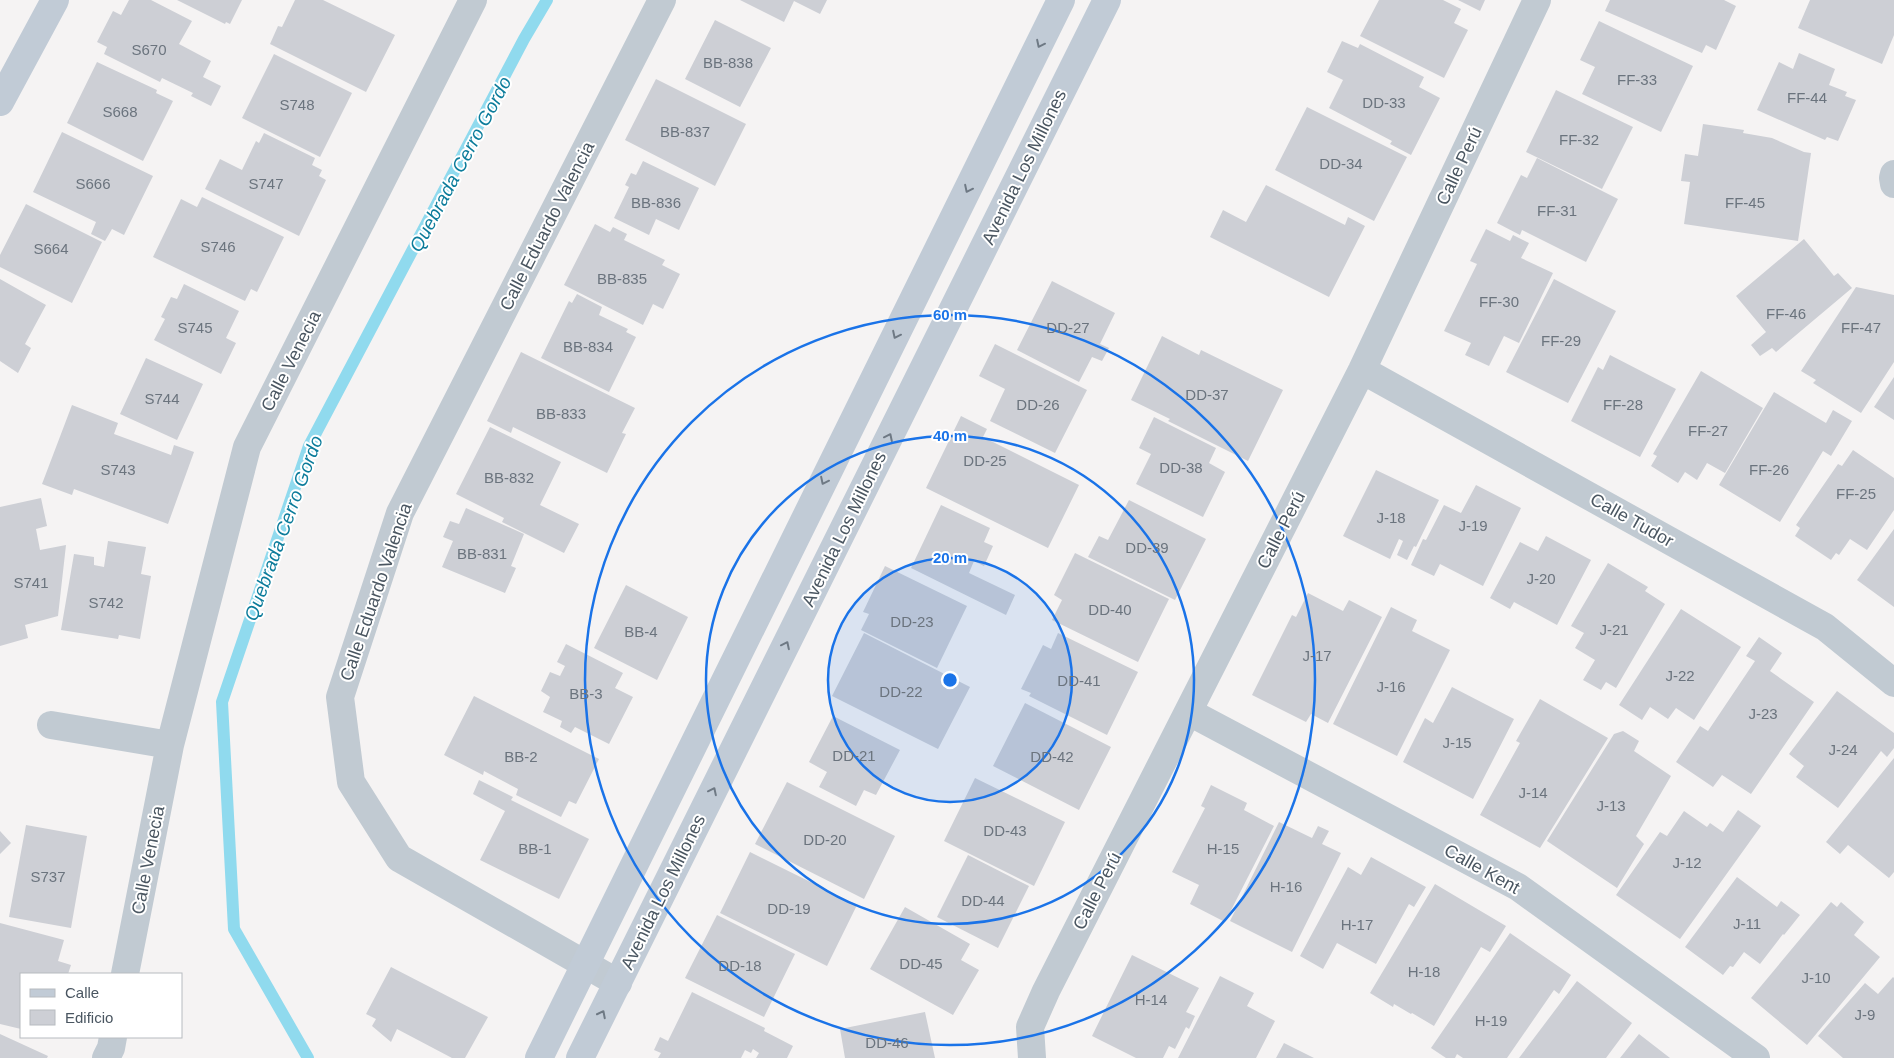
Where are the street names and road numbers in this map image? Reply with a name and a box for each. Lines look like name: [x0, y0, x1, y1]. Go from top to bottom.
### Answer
street label: Avenida Los Millones: [978, 86, 1070, 248]
street label: Calle Perú: [1432, 124, 1486, 208]
street label: Calle Eduardo Valencia: [496, 137, 599, 314]
street label: Calle Venecia: [257, 307, 325, 415]
street label: Avenida Los Millones: [798, 448, 890, 610]
street label: Calle Perú: [1253, 488, 1309, 572]
street label: Calle Tudor: [1587, 489, 1677, 551]
street label: Calle Eduardo Valencia: [336, 500, 416, 684]
street label: Calle Venecia: [128, 803, 169, 916]
street label: Avenida Los Millones: [617, 811, 709, 973]
street label: Calle Kent: [1441, 840, 1523, 898]
street label: Calle Perú: [1069, 849, 1125, 933]

